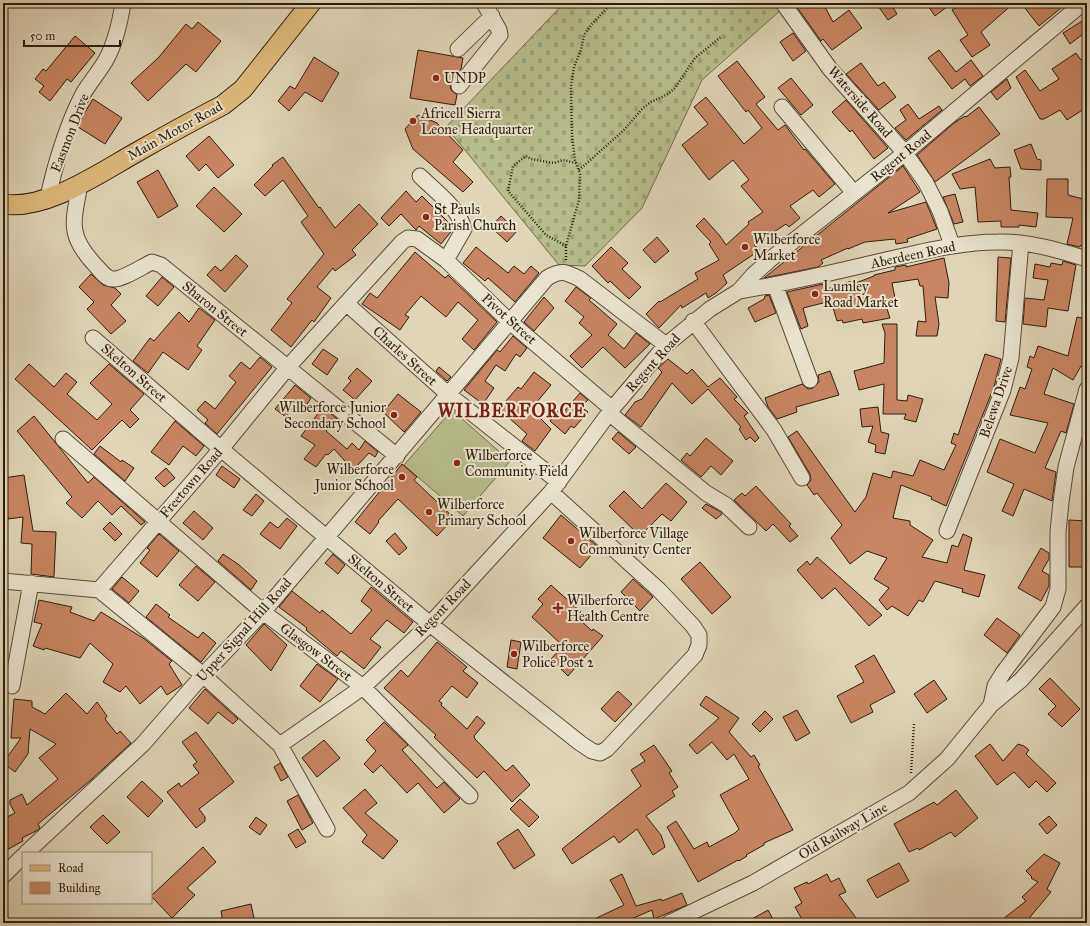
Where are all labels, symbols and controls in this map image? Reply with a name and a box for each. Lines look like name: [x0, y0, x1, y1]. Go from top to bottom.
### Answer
scale bar: [24, 22, 120, 48]
text: 50 m: [30, 29, 55, 43]
street label: Waterside Road: [824, 63, 896, 141]
place label: UNDP: [444, 70, 486, 87]
marker: UNDP: [431, 73, 441, 83]
street label: Easmon Drive: [47, 91, 93, 175]
street label: Main Motor Road: [124, 98, 226, 164]
place label: Africell Sierra Leone Headquarter: [420, 105, 534, 139]
marker: Africell Sierra Leone Headquarter: [408, 116, 418, 126]
street label: Regent Road: [867, 126, 935, 186]
place label: St Pauls Parish Church: [434, 201, 516, 234]
marker: St Pauls Parish Church: [421, 212, 431, 222]
place label: Wilberforce Market: [753, 231, 821, 264]
street label: Aberdeen Road: [868, 238, 957, 272]
marker: Wilberforce Market: [740, 242, 750, 252]
street label: Sharon Street: [179, 277, 251, 341]
place label: Lumley Road Market: [823, 278, 899, 311]
marker: Lumley Road Market: [810, 289, 820, 299]
street label: Pivot Street: [478, 290, 540, 348]
street label: Charles Street: [369, 323, 441, 389]
street label: Regent Road: [622, 330, 684, 396]
street label: Skelton Street: [98, 340, 170, 406]
street label: Belewa Drive: [976, 364, 1016, 440]
place label: Wilberforce Junior Secondary School: [279, 399, 387, 432]
district label: WILBERFORCE: [437, 400, 587, 422]
marker: Wilberforce Junior Secondary School: [389, 410, 399, 420]
street label: Freetown Road: [156, 444, 226, 522]
place label: Wilberforce Community Field: [465, 447, 568, 480]
marker: Wilberforce Community Field: [452, 458, 462, 468]
place label: Wilberforce Junior School: [313, 461, 394, 495]
marker: Wilberforce Junior School: [397, 472, 407, 482]
place label: Wilberforce Primary School: [437, 496, 526, 529]
marker: Wilberforce Primary School: [424, 507, 434, 517]
place label: Wilberforce Village Community Center: [579, 525, 692, 558]
marker: Wilberforce Village Community Center: [566, 536, 576, 546]
street label: Skelton Street: [344, 550, 418, 616]
street label: Upper Signal Hill Road: [193, 575, 295, 685]
street label: Regent Road: [411, 576, 475, 640]
place label: Wilberforce Health Centre: [567, 592, 649, 625]
marker: Wilberforce Health Centre: [552, 602, 564, 614]
street label: Glasgow Street: [277, 619, 355, 685]
place label: Wilberforce Police Post 2: [522, 638, 594, 671]
marker: Wilberforce Police Post 2: [509, 649, 519, 659]
street label: Old Railway Line: [796, 799, 891, 863]
legend: [22, 852, 152, 904]
text: Road: [58, 861, 84, 875]
text: Building: [58, 881, 101, 896]

